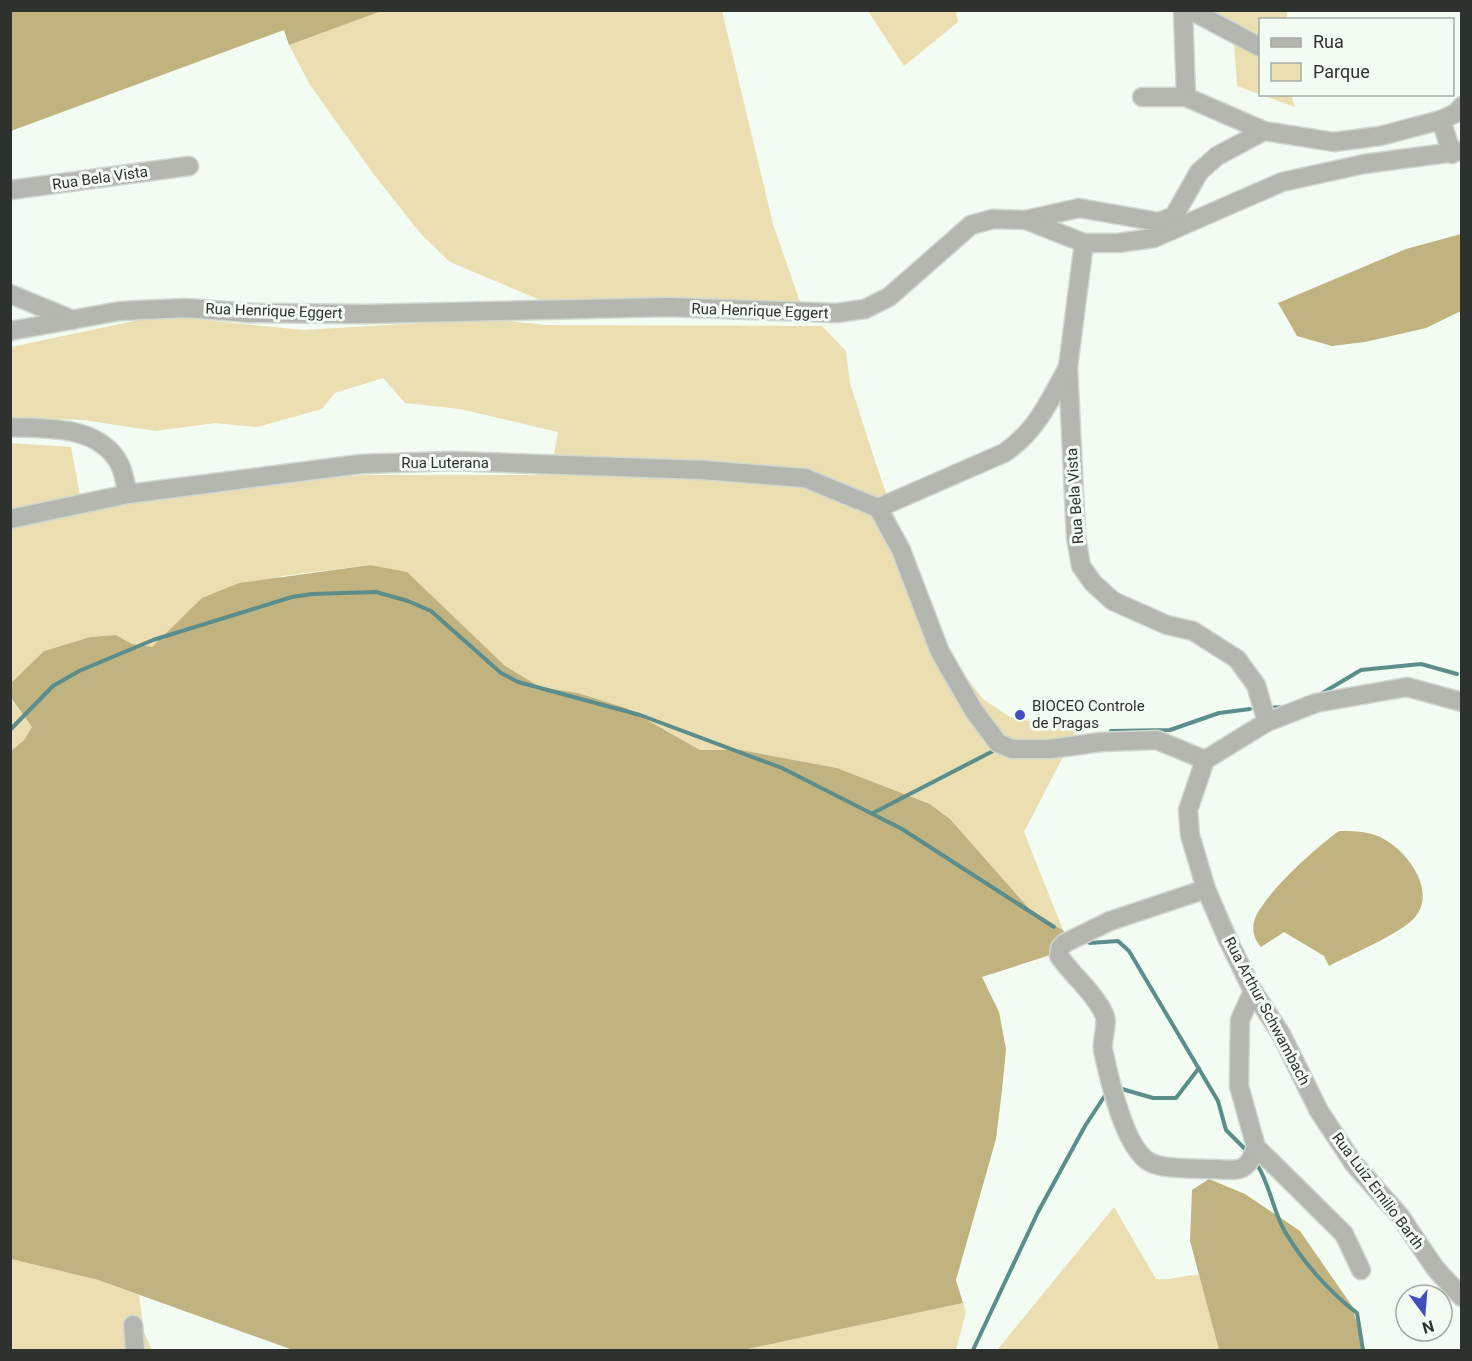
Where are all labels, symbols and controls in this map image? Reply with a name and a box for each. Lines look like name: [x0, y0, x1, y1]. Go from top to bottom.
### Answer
legend: [1259, 18, 1454, 96]
text: Rua: [1313, 31, 1344, 52]
text: Parque: [1313, 61, 1370, 82]
street label: Rua Bela Vista: [51, 162, 149, 194]
street label: Rua Henrique Eggert: [205, 300, 343, 322]
street label: Rua Henrique Eggert: [691, 300, 829, 322]
street label: Rua Bela Vista: [1063, 447, 1087, 545]
street label: Rua Luterana: [401, 454, 489, 472]
place label: BIOCEO Controle de Pragas: [1032, 697, 1145, 732]
marker: BIOCEO Controle de Pragas: [1013, 708, 1027, 722]
street label: Rua Arthur Schwambach: [1220, 934, 1314, 1088]
street label: Rua Luiz Emilio Barth: [1328, 1129, 1428, 1253]
north arrow: [1394, 1283, 1454, 1343]
text: N: [1420, 1316, 1436, 1338]

